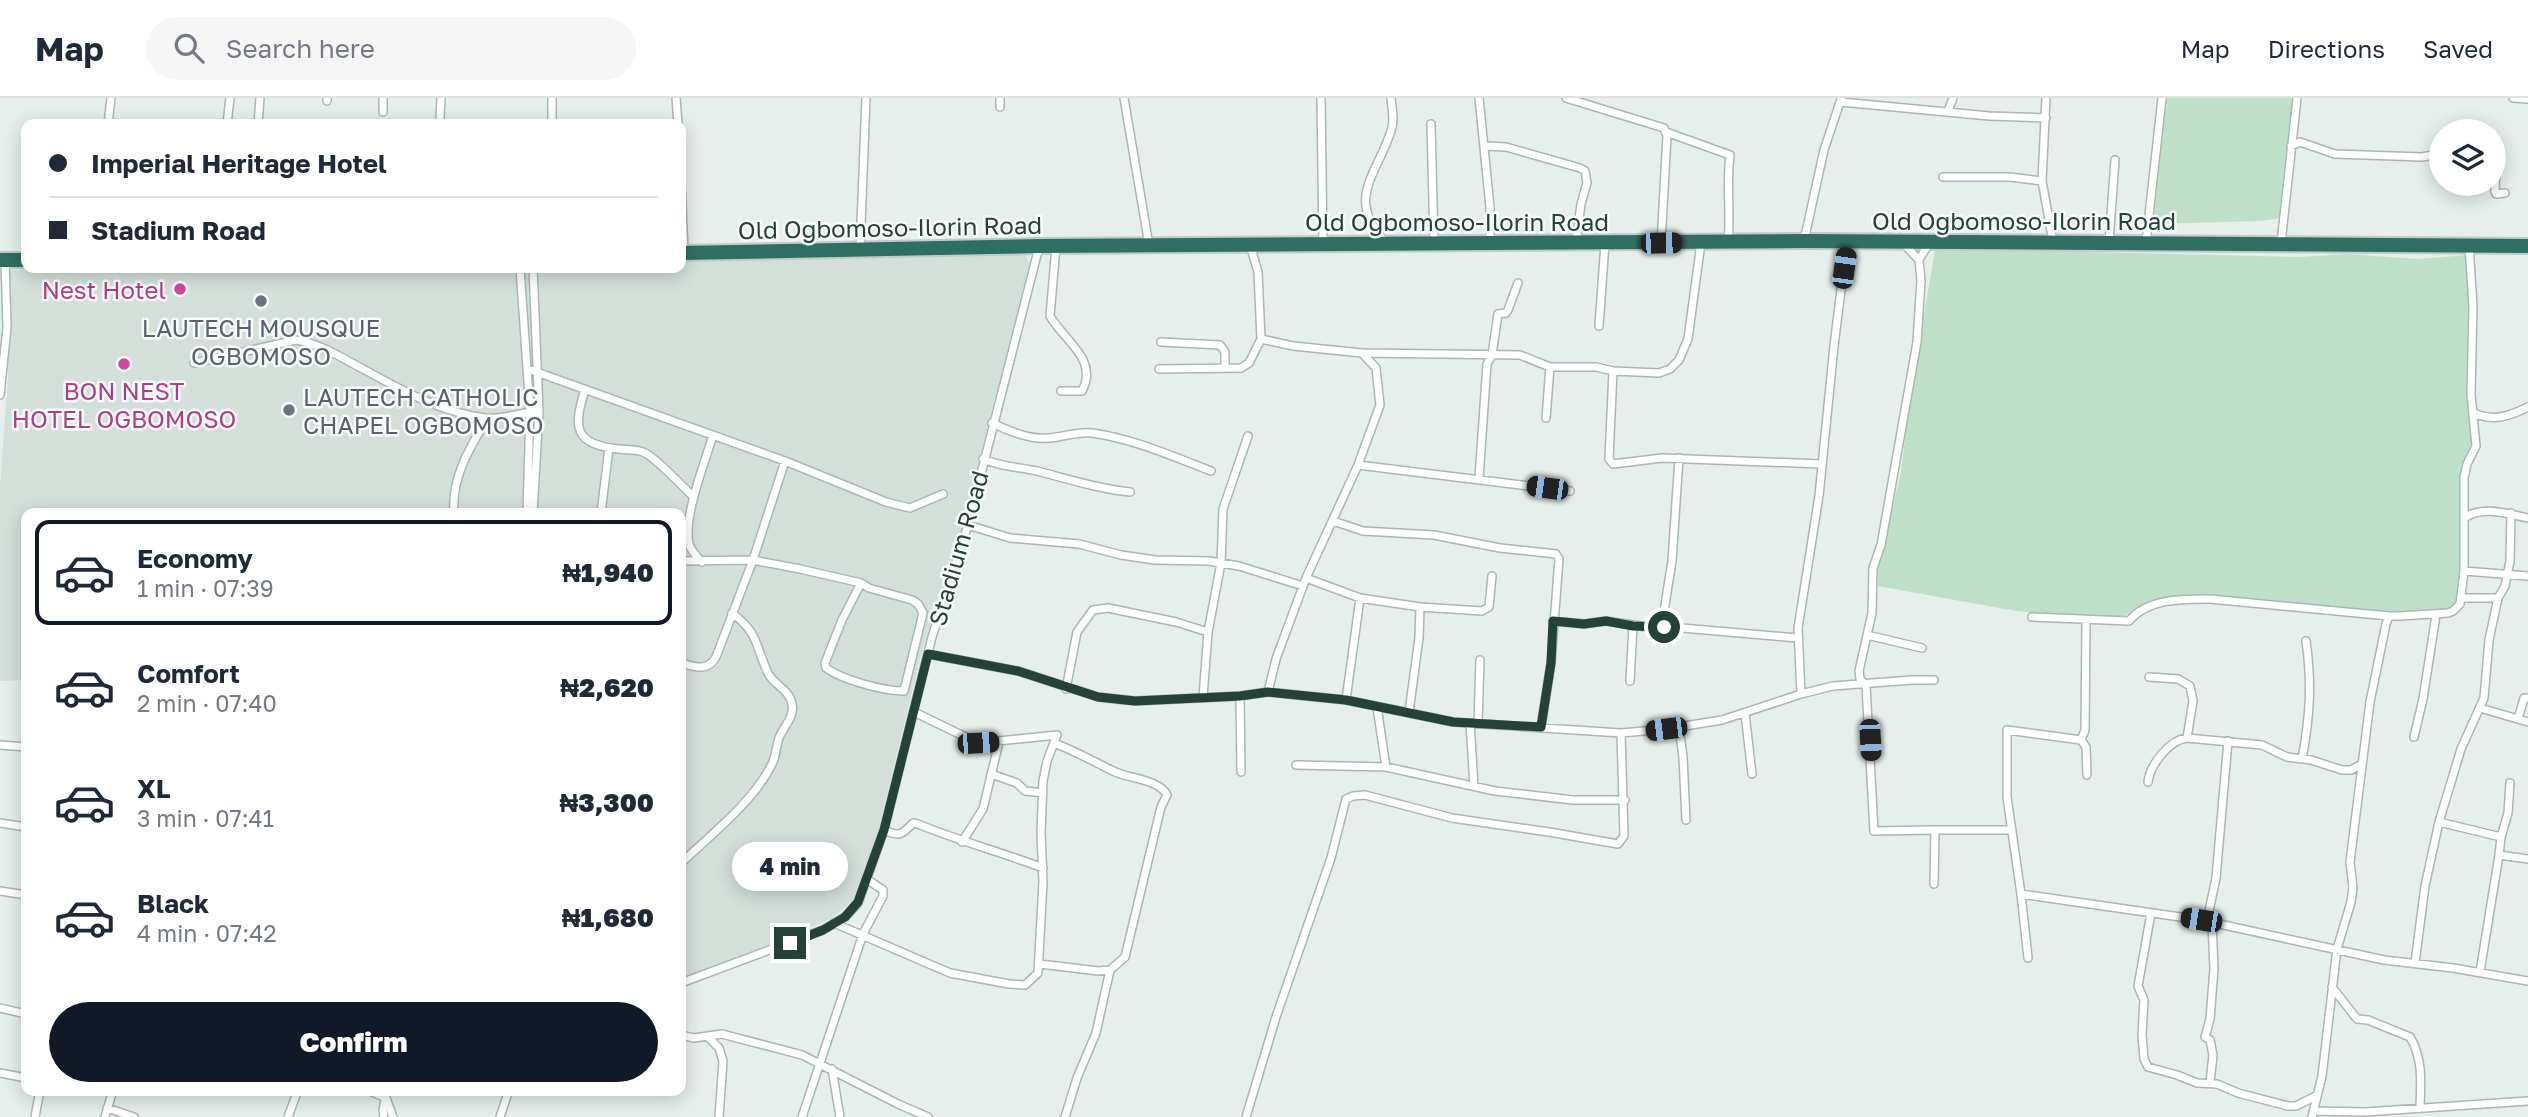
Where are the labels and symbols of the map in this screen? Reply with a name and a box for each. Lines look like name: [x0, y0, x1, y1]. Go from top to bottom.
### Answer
street label: Old Ogbomoso-Ilorin Road: [1872, 206, 2176, 235]
street label: Old Ogbomoso-Ilorin Road: [1305, 207, 1609, 236]
street label: Old Ogbomoso-Ilorin Road: [738, 210, 1042, 244]
car: [1640, 232, 1683, 254]
car: [1831, 246, 1858, 290]
place label: Nest Hotel: [42, 275, 166, 304]
marker: Nest Hotel: [172, 281, 188, 297]
marker: LAUTECH MOUSQUE OGBOMOSO: [253, 293, 269, 309]
place label: LAUTECH MOUSQUE OGBOMOSO: [142, 313, 380, 370]
marker: BON NEST HOTEL OGBOMOSO: [116, 356, 132, 372]
place label: BON NEST HOTEL OGBOMOSO: [12, 376, 236, 433]
place label: LAUTECH CATHOLIC CHAPEL OGBOMOSO: [303, 382, 544, 439]
marker: LAUTECH CATHOLIC CHAPEL OGBOMOSO: [281, 402, 297, 418]
street label: Stadium Road: [922, 467, 994, 629]
car: [1525, 475, 1570, 501]
route start: [1648, 611, 1680, 643]
car: [1644, 716, 1689, 742]
car: [1859, 718, 1882, 762]
car: [957, 731, 1000, 755]
callout: 4 min: [732, 842, 848, 890]
car: [2179, 906, 2224, 934]
route end: [774, 927, 806, 959]

